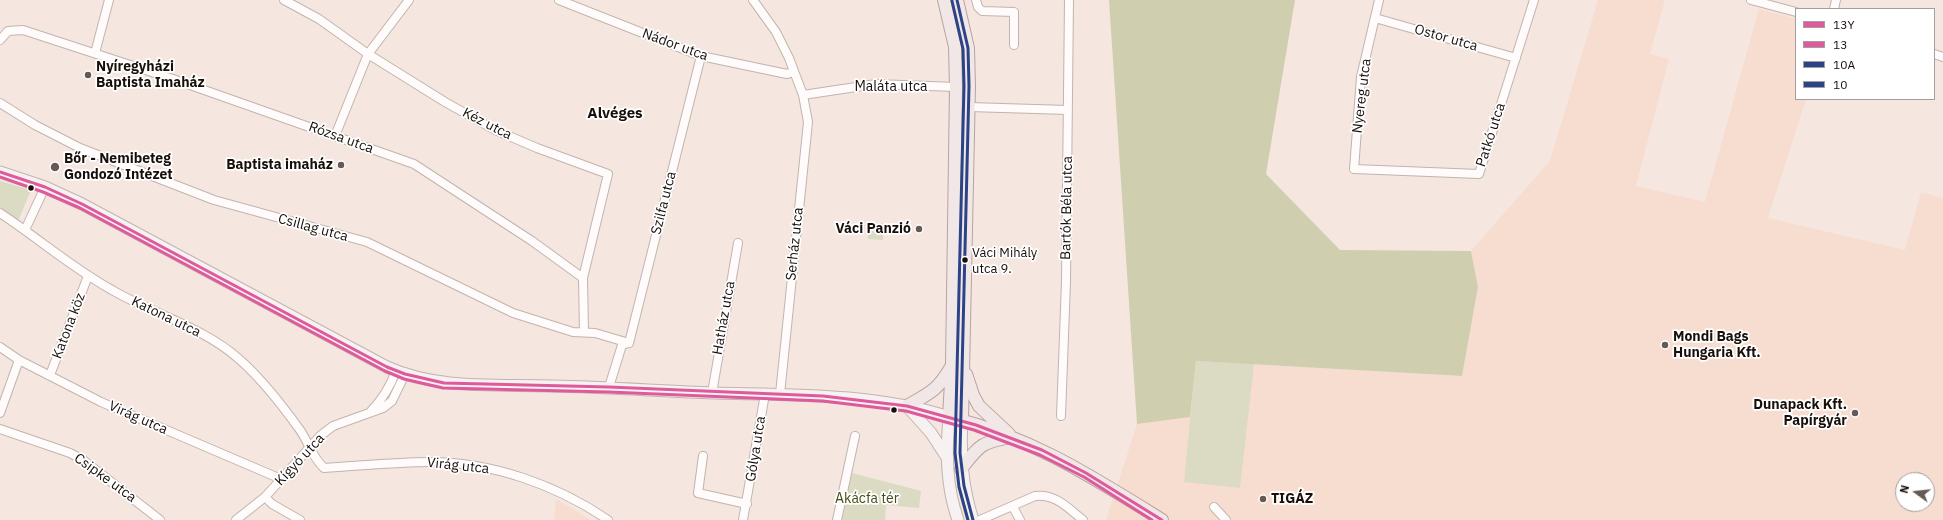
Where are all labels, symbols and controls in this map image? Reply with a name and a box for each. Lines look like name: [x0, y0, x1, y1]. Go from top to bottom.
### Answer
legend: [1795, 8, 1935, 100]
text: 13Y: [1833, 17, 1855, 32]
street label: Ostor utca: [1412, 21, 1480, 55]
street label: Nádor utca: [640, 25, 710, 65]
text: 13: [1833, 37, 1847, 52]
text: 10A: [1833, 57, 1855, 72]
street label: Nyereg utca: [1349, 58, 1375, 134]
place label: Nyíregyházi Baptista Imaház: [96, 59, 205, 92]
marker: Nyíregyházi Baptista Imaház: [83, 70, 93, 80]
text: 10: [1833, 77, 1847, 92]
street label: Maláta utca: [854, 79, 928, 95]
street label: Patkó utca: [1473, 101, 1509, 169]
street label: Kéz utca: [459, 104, 515, 144]
district label: Alvéges: [587, 105, 643, 123]
street label: Rózsa utca: [306, 118, 376, 158]
place label: Bőr - Nemibeteg Gondozó Intézet: [64, 151, 173, 184]
street label: Bartók Béla utca: [1058, 156, 1076, 260]
place label: Baptista imaház: [226, 157, 333, 173]
marker: Baptista imaház: [336, 160, 346, 170]
marker: Bőr - Nemibeteg Gondozó Intézet: [49, 161, 61, 173]
street label: Szilfa utca: [648, 170, 680, 236]
unlabelled marker: [26, 183, 36, 193]
street label: Serház utca: [783, 207, 807, 281]
street label: Csillag utca: [276, 211, 350, 245]
place label: Váci Panzió: [836, 221, 911, 237]
marker: Váci Panzió: [914, 224, 924, 234]
place label: Váci Mihály utca 9.: [972, 245, 1037, 276]
marker: Váci Mihály utca 9.: [960, 255, 970, 265]
street label: Hatház utca: [709, 280, 739, 356]
street label: Katona köz: [49, 291, 89, 361]
street label: Katona utca: [129, 293, 203, 341]
place label: Mondi Bags Hungaria Kft.: [1673, 329, 1761, 362]
marker: Mondi Bags Hungaria Kft.: [1660, 340, 1670, 350]
place label: Dunapack Kft. Papírgyár: [1753, 397, 1847, 430]
street label: Virág utca: [106, 398, 170, 438]
unlabelled marker: [889, 405, 899, 415]
marker: Dunapack Kft. Papírgyár: [1850, 408, 1860, 418]
street label: Gólya utca: [743, 415, 769, 483]
street label: Kígyó utca: [272, 430, 328, 490]
street label: Csipke utca: [71, 450, 139, 506]
street label: Virág utca: [426, 454, 490, 478]
north arrow: [1895, 472, 1935, 512]
text: N: [1897, 483, 1912, 495]
park label: Akácfa tér: [835, 491, 899, 507]
place label: TIGÁZ: [1271, 491, 1313, 507]
marker: TIGÁZ: [1258, 494, 1268, 504]

